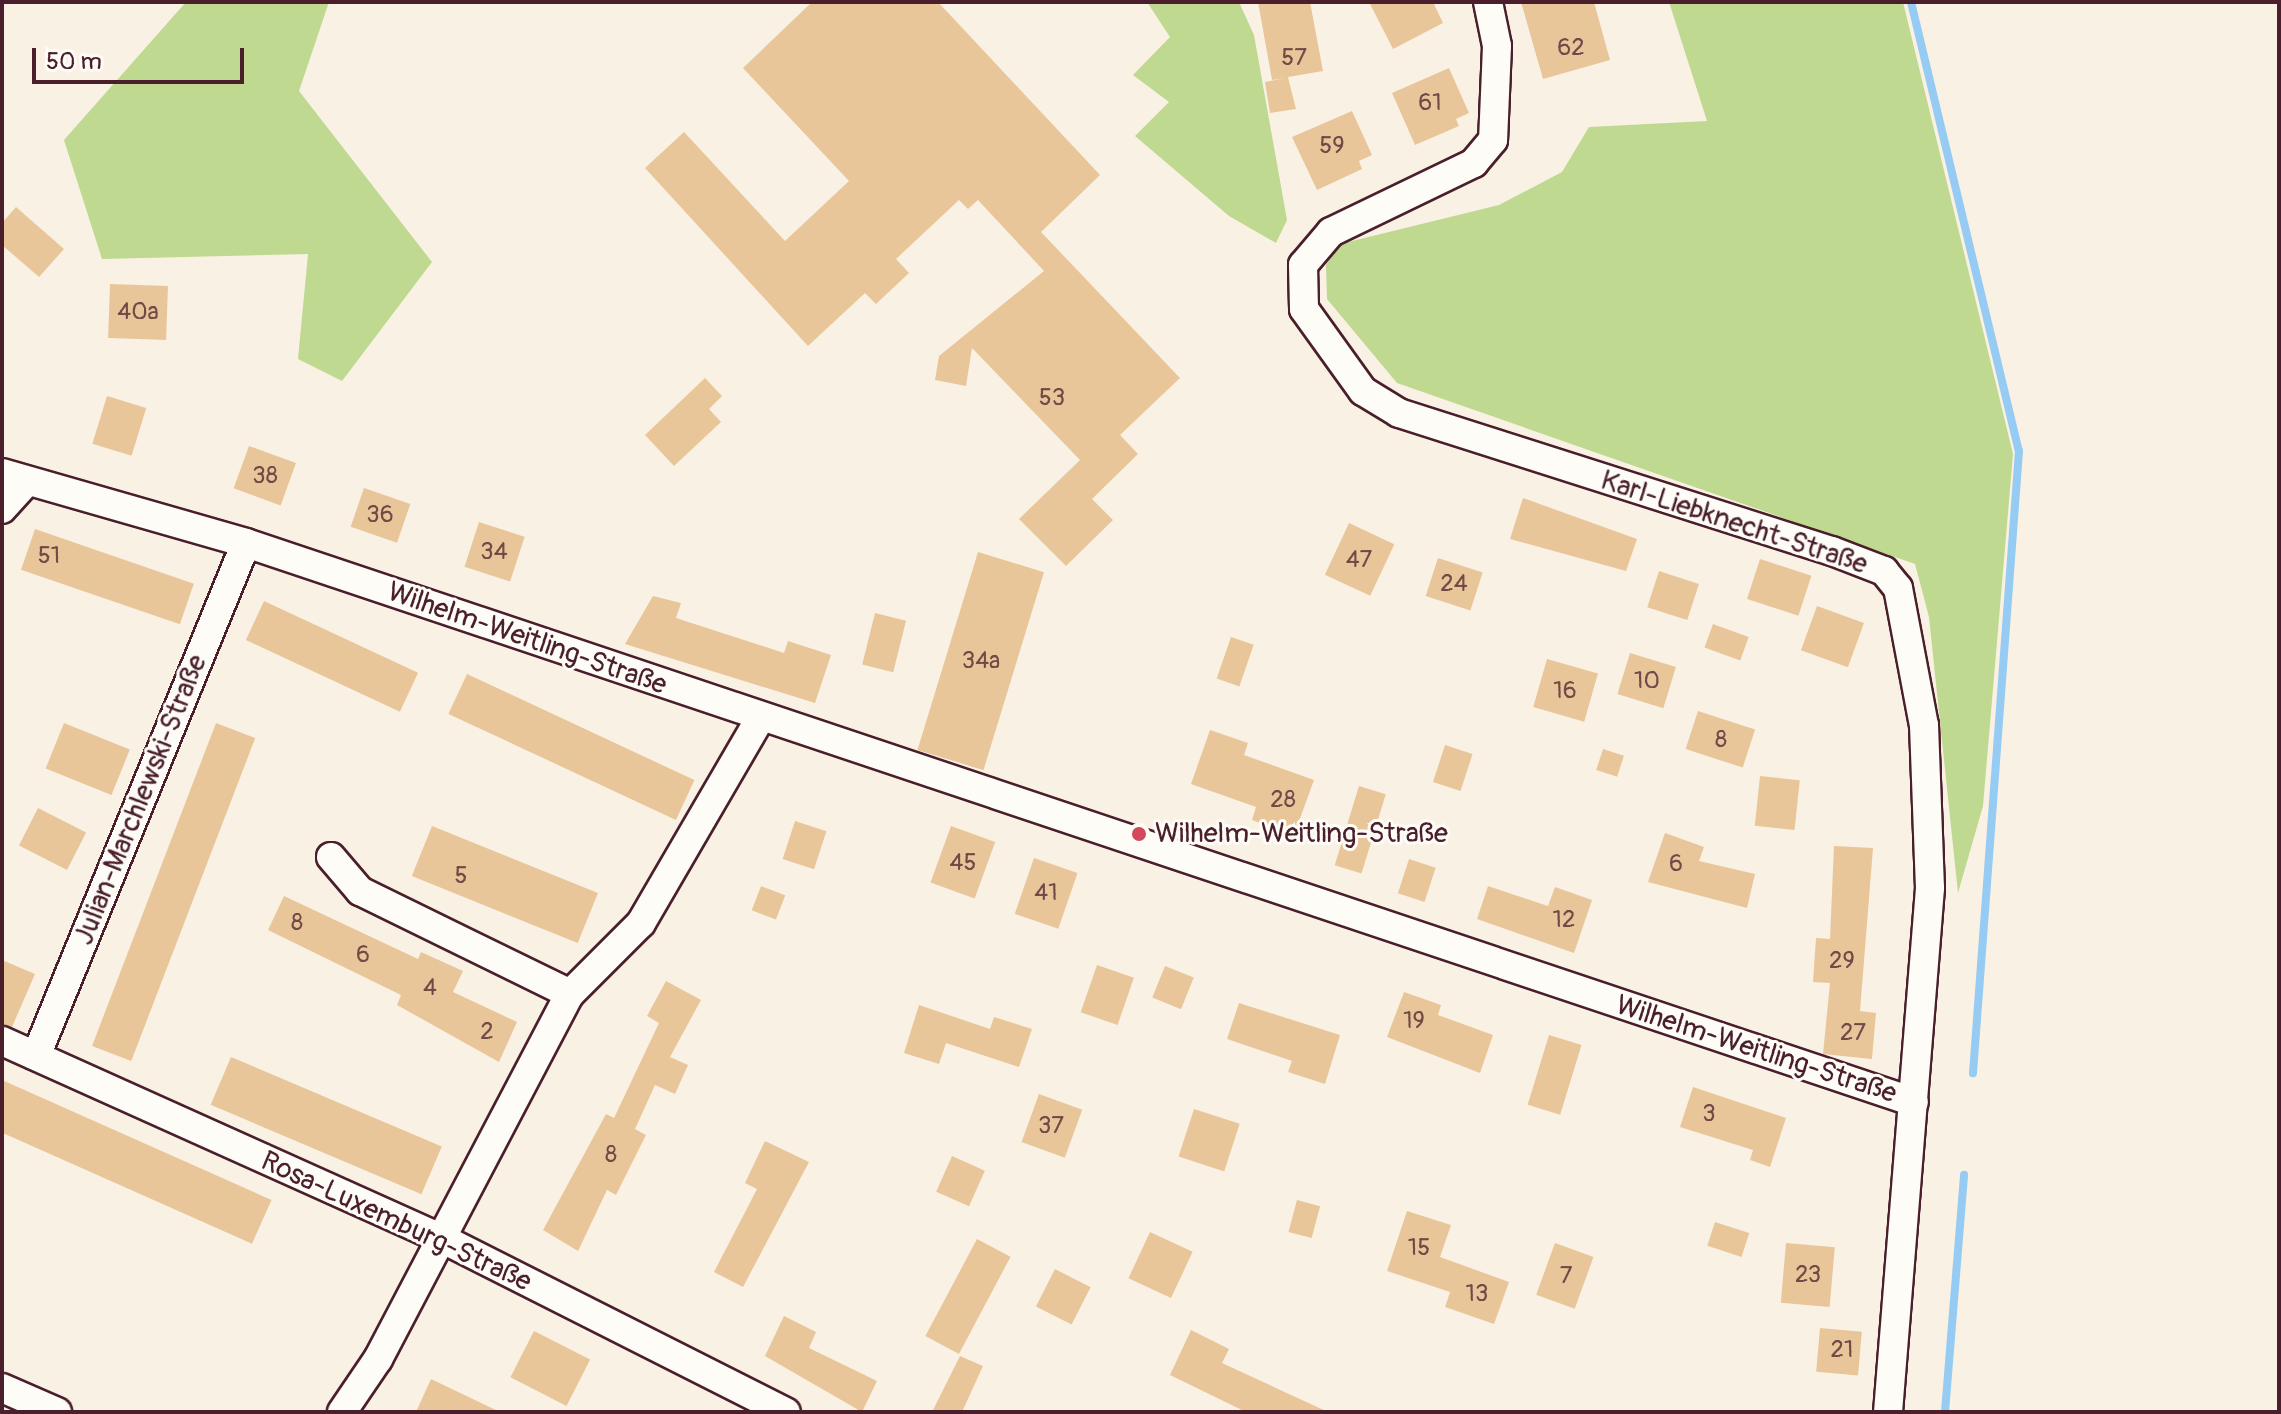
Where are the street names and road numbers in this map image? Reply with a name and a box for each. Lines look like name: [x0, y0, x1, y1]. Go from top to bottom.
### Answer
street label: Karl-Liebknecht-Straße: [1596, 464, 1872, 582]
street label: Wilhelm-Weitling-Straße: [383, 575, 671, 703]
street label: Julian-Marchlewski-Straße: [67, 650, 215, 950]
street label: Wilhelm-Weitling-Straße: [1612, 989, 1900, 1111]
street label: Rosa-Luxemburg-Straße: [255, 1145, 537, 1299]

